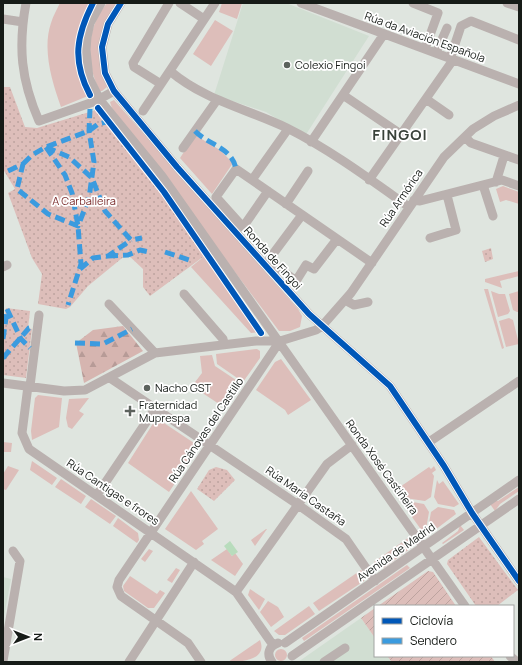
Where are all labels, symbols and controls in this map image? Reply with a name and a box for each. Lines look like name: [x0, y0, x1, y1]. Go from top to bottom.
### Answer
street label: Rúa da Aviación Española: [363, 8, 488, 65]
place label: Colexio Fingoi: [295, 57, 365, 72]
marker: Colexio Fingoi: [282, 60, 292, 70]
district label: FINGOI: [372, 124, 428, 145]
street label: Rúa Armórica: [376, 166, 426, 230]
park label: A Carballeira: [52, 193, 116, 208]
street label: Ronda de Fingoi: [241, 223, 306, 292]
street label: Rúa Cánovas del Castillo: [165, 374, 247, 485]
place label: Nacho GST: [155, 380, 212, 395]
marker: Nacho GST: [142, 383, 152, 393]
place label: Fraternidad Muprespa: [139, 397, 197, 425]
marker: Fraternidad Muprespa: [124, 405, 136, 417]
street label: Ronda Xosé Castiñeira: [343, 416, 422, 517]
street label: Rúa Cantigas e frores: [64, 455, 163, 528]
street label: Rúa María Castaña: [263, 462, 349, 529]
street label: Avenida de Madrid: [354, 519, 438, 584]
legend: [374, 605, 514, 657]
text: Ciclovía: [410, 612, 453, 629]
north arrow: [8, 617, 48, 657]
text: Sendero: [410, 632, 457, 649]
text: N: [31, 633, 46, 641]

